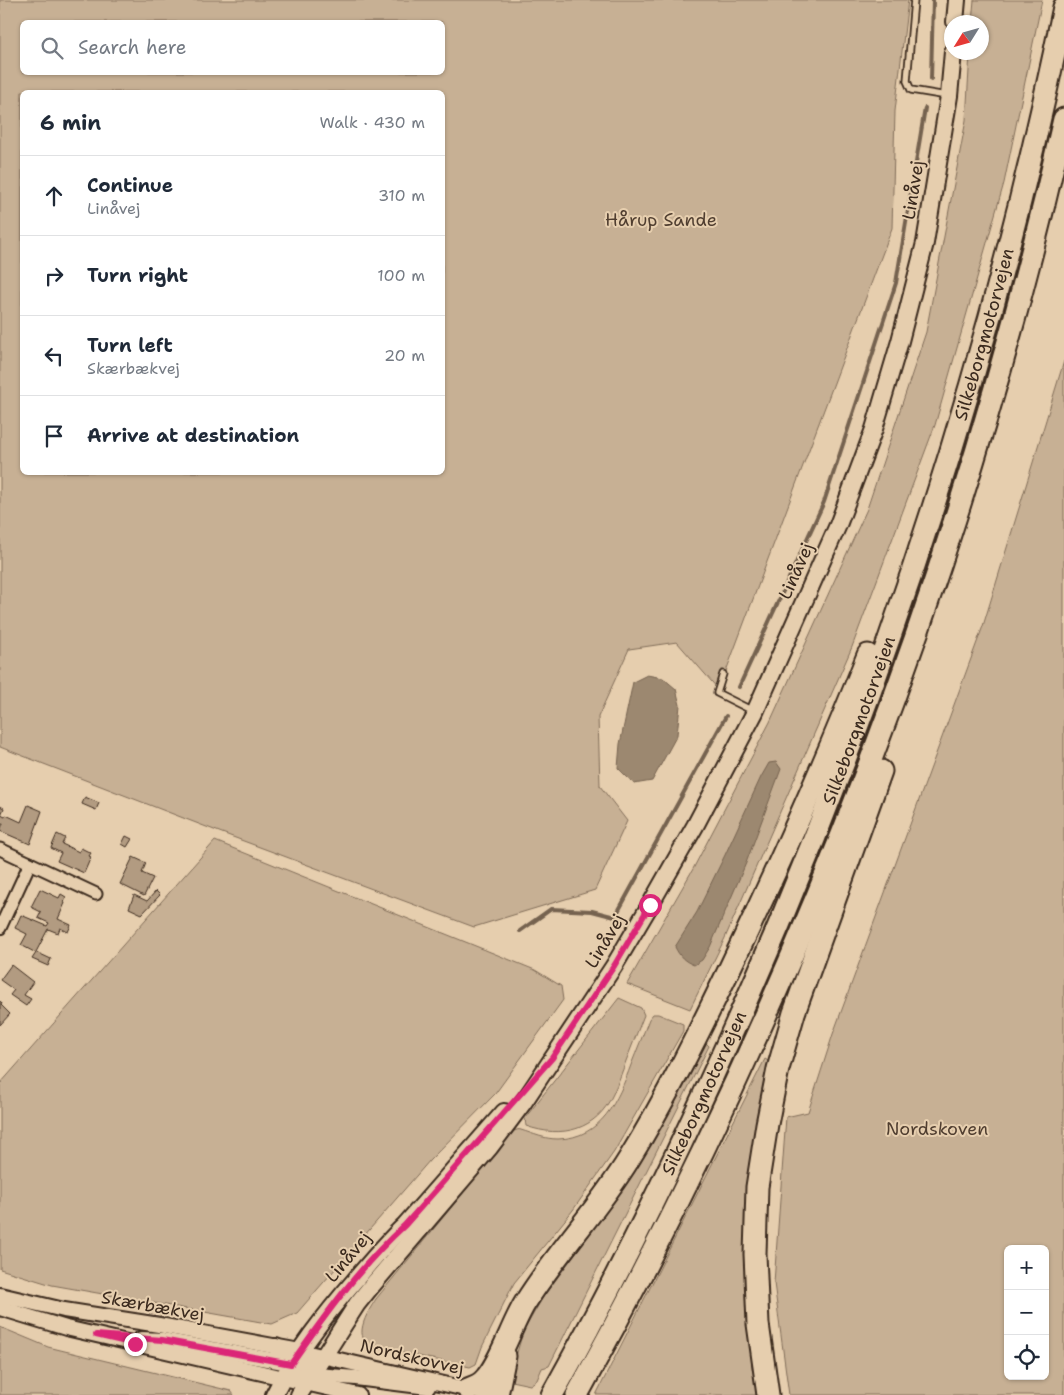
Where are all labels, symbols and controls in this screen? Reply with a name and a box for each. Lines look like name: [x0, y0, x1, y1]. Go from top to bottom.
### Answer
north arrow: [944, 15, 989, 60]
search box: [20, 20, 445, 75]
icon: search: [38, 34, 66, 62]
text: Search here: [78, 35, 187, 60]
text: 6 min: [40, 109, 101, 137]
text: Walk · 430 m: [319, 112, 425, 133]
street label: Linåvej: [896, 159, 930, 221]
text: Continue: [87, 173, 173, 198]
icon: ahead: [40, 182, 68, 210]
text: 310 m: [378, 185, 425, 206]
text: Linåvej: [87, 198, 140, 219]
park label: Hårup Sande: [605, 208, 717, 232]
street label: Silkeborgmotorvejen: [949, 245, 1020, 423]
icon: right: [40, 262, 68, 290]
text: Turn right: [87, 263, 188, 288]
text: 100 m: [377, 265, 425, 286]
text: Turn left: [87, 333, 173, 358]
icon: left: [40, 342, 68, 370]
text: 20 m: [384, 345, 425, 366]
text: Skærbækvej: [87, 358, 180, 379]
icon: arrive: [40, 422, 68, 450]
text: Arrive at destination: [87, 423, 299, 448]
street label: Linåvej: [773, 539, 819, 603]
street label: Silkeborgmotorvejen: [817, 633, 901, 808]
route start: [639, 894, 662, 917]
street label: Linåvej: [579, 909, 631, 973]
street label: Silkeborgmotorvejen: [656, 1007, 752, 1179]
park label: Nordskoven: [886, 1117, 988, 1141]
street label: Linåvej: [320, 1226, 376, 1288]
map controls: [1004, 1245, 1049, 1380]
button: +: [1004, 1245, 1049, 1290]
street label: Skærbækvej: [100, 1285, 206, 1327]
button: −: [1004, 1290, 1049, 1335]
route end: [124, 1333, 147, 1356]
street label: Nordskovvej: [358, 1333, 466, 1381]
button: locate: [1004, 1335, 1049, 1380]

